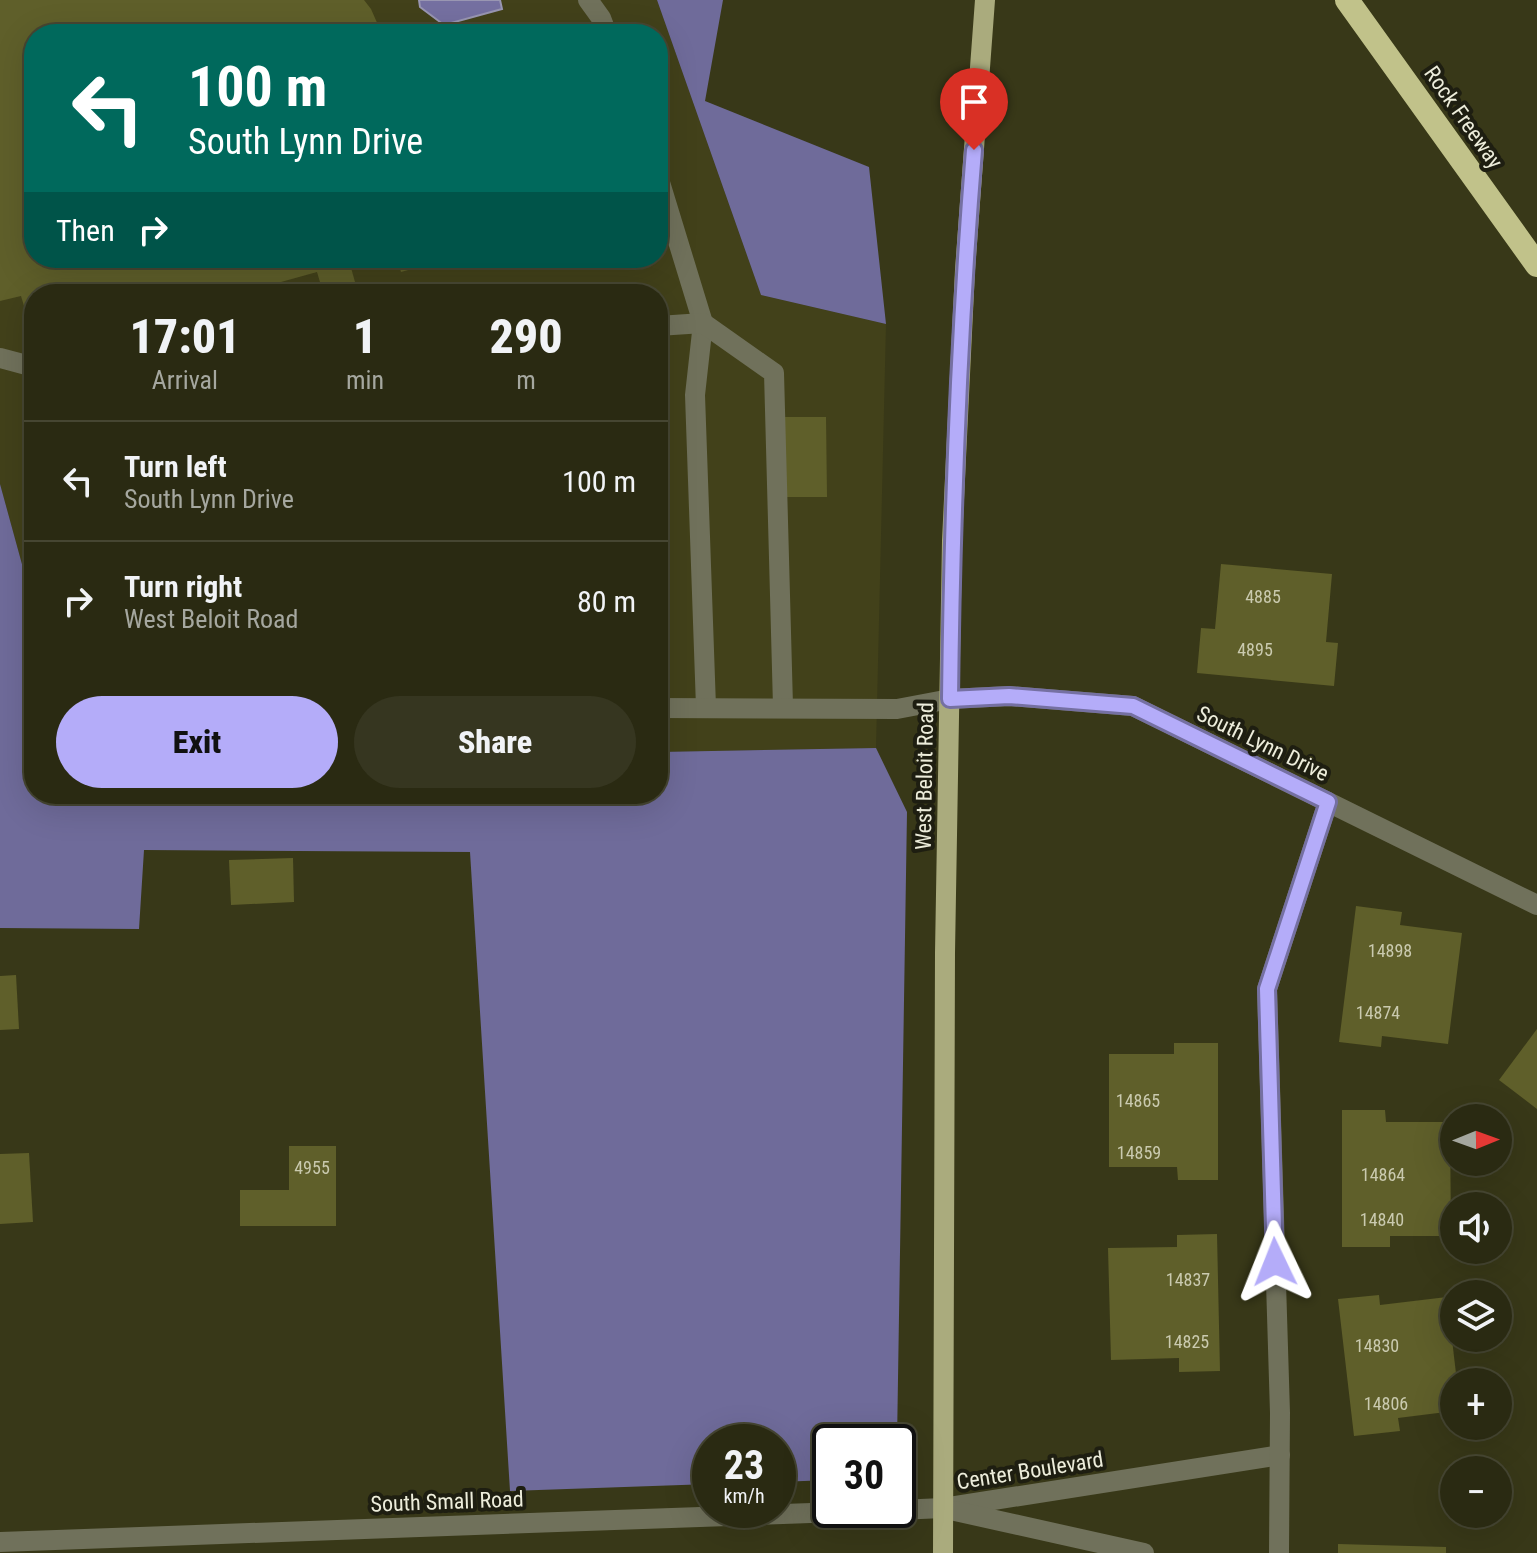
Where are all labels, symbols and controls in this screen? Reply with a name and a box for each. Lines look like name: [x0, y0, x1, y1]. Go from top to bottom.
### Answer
text: 100 m: [188, 54, 327, 120]
icon: left: [56, 56, 160, 160]
street label: Rock Freeway: [1419, 61, 1508, 173]
pin: [940, 68, 1008, 150]
icon: arrive: [952, 80, 996, 124]
text: South Lynn Drive: [188, 121, 423, 163]
icon: right: [131, 208, 175, 252]
text: Then: [56, 213, 115, 248]
text: 17:01: [129, 308, 241, 365]
text: 1: [353, 308, 377, 365]
text: 290: [489, 308, 563, 365]
text: Arrival: [152, 365, 218, 395]
text: min: [346, 365, 384, 395]
text: m: [516, 365, 536, 395]
text: Turn left: [124, 449, 227, 484]
icon: left: [56, 459, 100, 503]
text: 100 m: [562, 464, 636, 499]
text: South Lynn Drive: [124, 484, 294, 514]
text: Turn right: [124, 569, 242, 604]
icon: right: [56, 579, 100, 623]
text: 80 m: [577, 584, 636, 619]
house number: 4885: [1245, 586, 1281, 607]
text: West Beloit Road: [124, 604, 298, 634]
house number: 4895: [1237, 639, 1273, 660]
button: Exit: [56, 696, 338, 788]
button: Share: [354, 696, 636, 788]
street label: South Lynn Drive: [1193, 701, 1333, 786]
street label: West Beloit Road: [911, 702, 938, 850]
house number: 14898: [1368, 940, 1412, 961]
house number: 14874: [1356, 1002, 1400, 1023]
house number: 14865: [1116, 1090, 1160, 1111]
north arrow: [1440, 1104, 1512, 1176]
map controls: [1440, 1104, 1512, 1528]
house number: 14859: [1117, 1142, 1161, 1163]
house number: 4955: [294, 1157, 330, 1178]
house number: 14864: [1361, 1164, 1405, 1185]
button: sound: [1440, 1192, 1512, 1264]
house number: 14840: [1360, 1209, 1404, 1230]
position arrow: [1233, 1220, 1317, 1304]
house number: 14837: [1166, 1269, 1210, 1290]
button: layers: [1440, 1280, 1512, 1352]
house number: 14825: [1165, 1331, 1209, 1352]
house number: 14830: [1355, 1335, 1399, 1356]
button: +: [1440, 1368, 1512, 1440]
house number: 14806: [1364, 1393, 1408, 1414]
speed limit sign: 30: [812, 1424, 916, 1528]
text: 23: [724, 1442, 764, 1489]
street label: Center Boulevard: [955, 1447, 1105, 1494]
button: −: [1440, 1456, 1512, 1528]
text: km/h: [723, 1484, 765, 1508]
street label: South Small Road: [370, 1486, 524, 1517]

